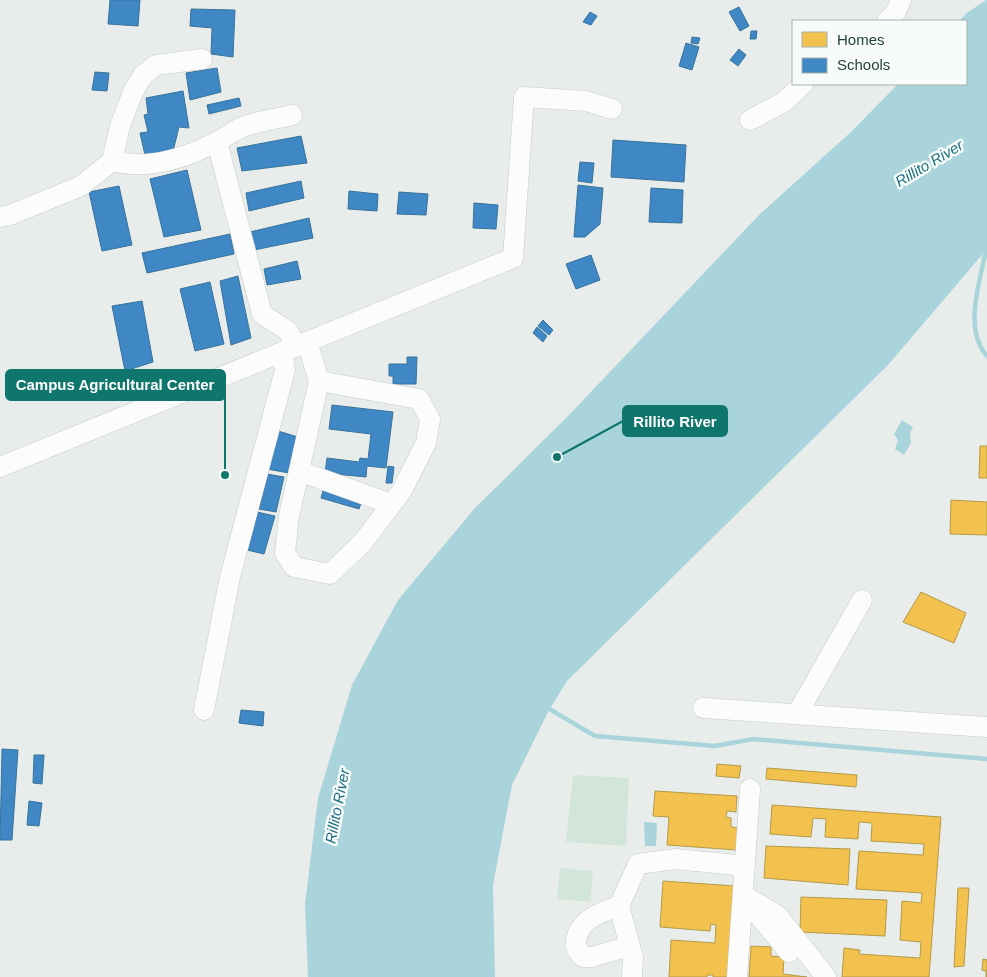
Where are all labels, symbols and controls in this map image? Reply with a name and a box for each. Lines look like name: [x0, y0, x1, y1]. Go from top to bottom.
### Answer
legend: [792, 20, 967, 85]
text: Homes: [837, 31, 885, 48]
text: Schools: [837, 56, 890, 73]
water label: Rillito River: [892, 136, 967, 190]
callout: Campus Agricultural Center: [6, 370, 225, 400]
text: Campus Agricultural Center: [16, 376, 214, 393]
callout: Rillito River: [623, 406, 727, 436]
text: Rillito River: [633, 413, 717, 430]
water label: Rillito River: [321, 766, 353, 845]

